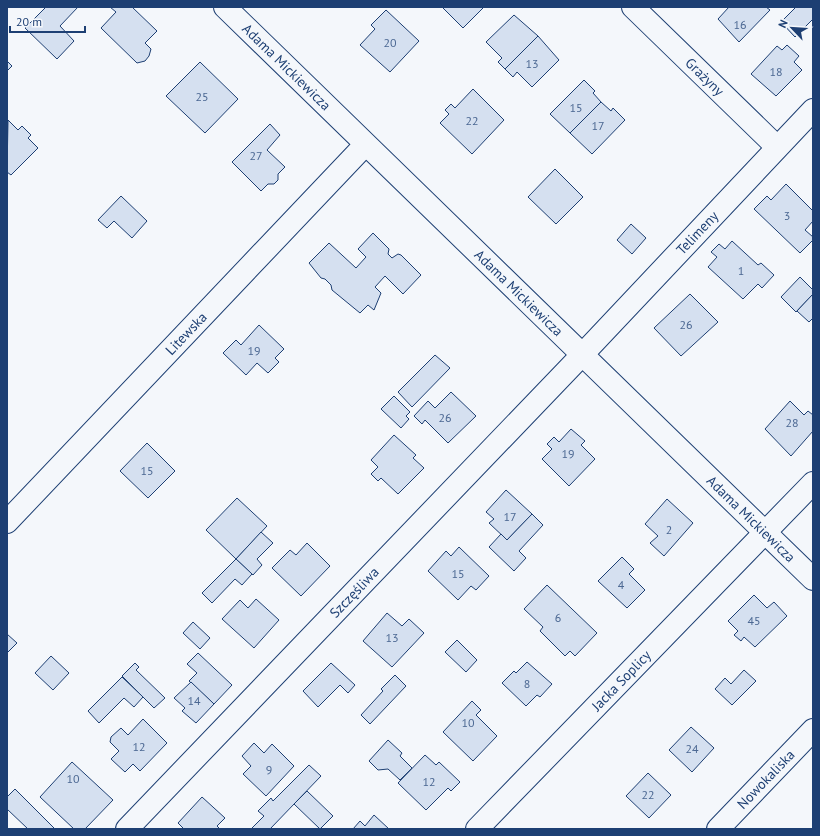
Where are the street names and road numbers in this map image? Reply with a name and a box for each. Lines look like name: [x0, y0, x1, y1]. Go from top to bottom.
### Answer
street label: Adama Mickiewicza: [239, 20, 335, 114]
street label: Grażyny: [682, 54, 728, 100]
street label: Telimeny: [672, 207, 722, 258]
street label: Adama Mickiewicza: [471, 246, 567, 340]
street label: Litewska: [161, 308, 211, 359]
street label: Adama Mickiewicza: [703, 472, 799, 566]
street label: Szczęśliwa: [326, 563, 383, 622]
street label: Jacka Soplicy: [587, 646, 655, 715]
street label: Nowokaliska: [733, 746, 798, 813]

